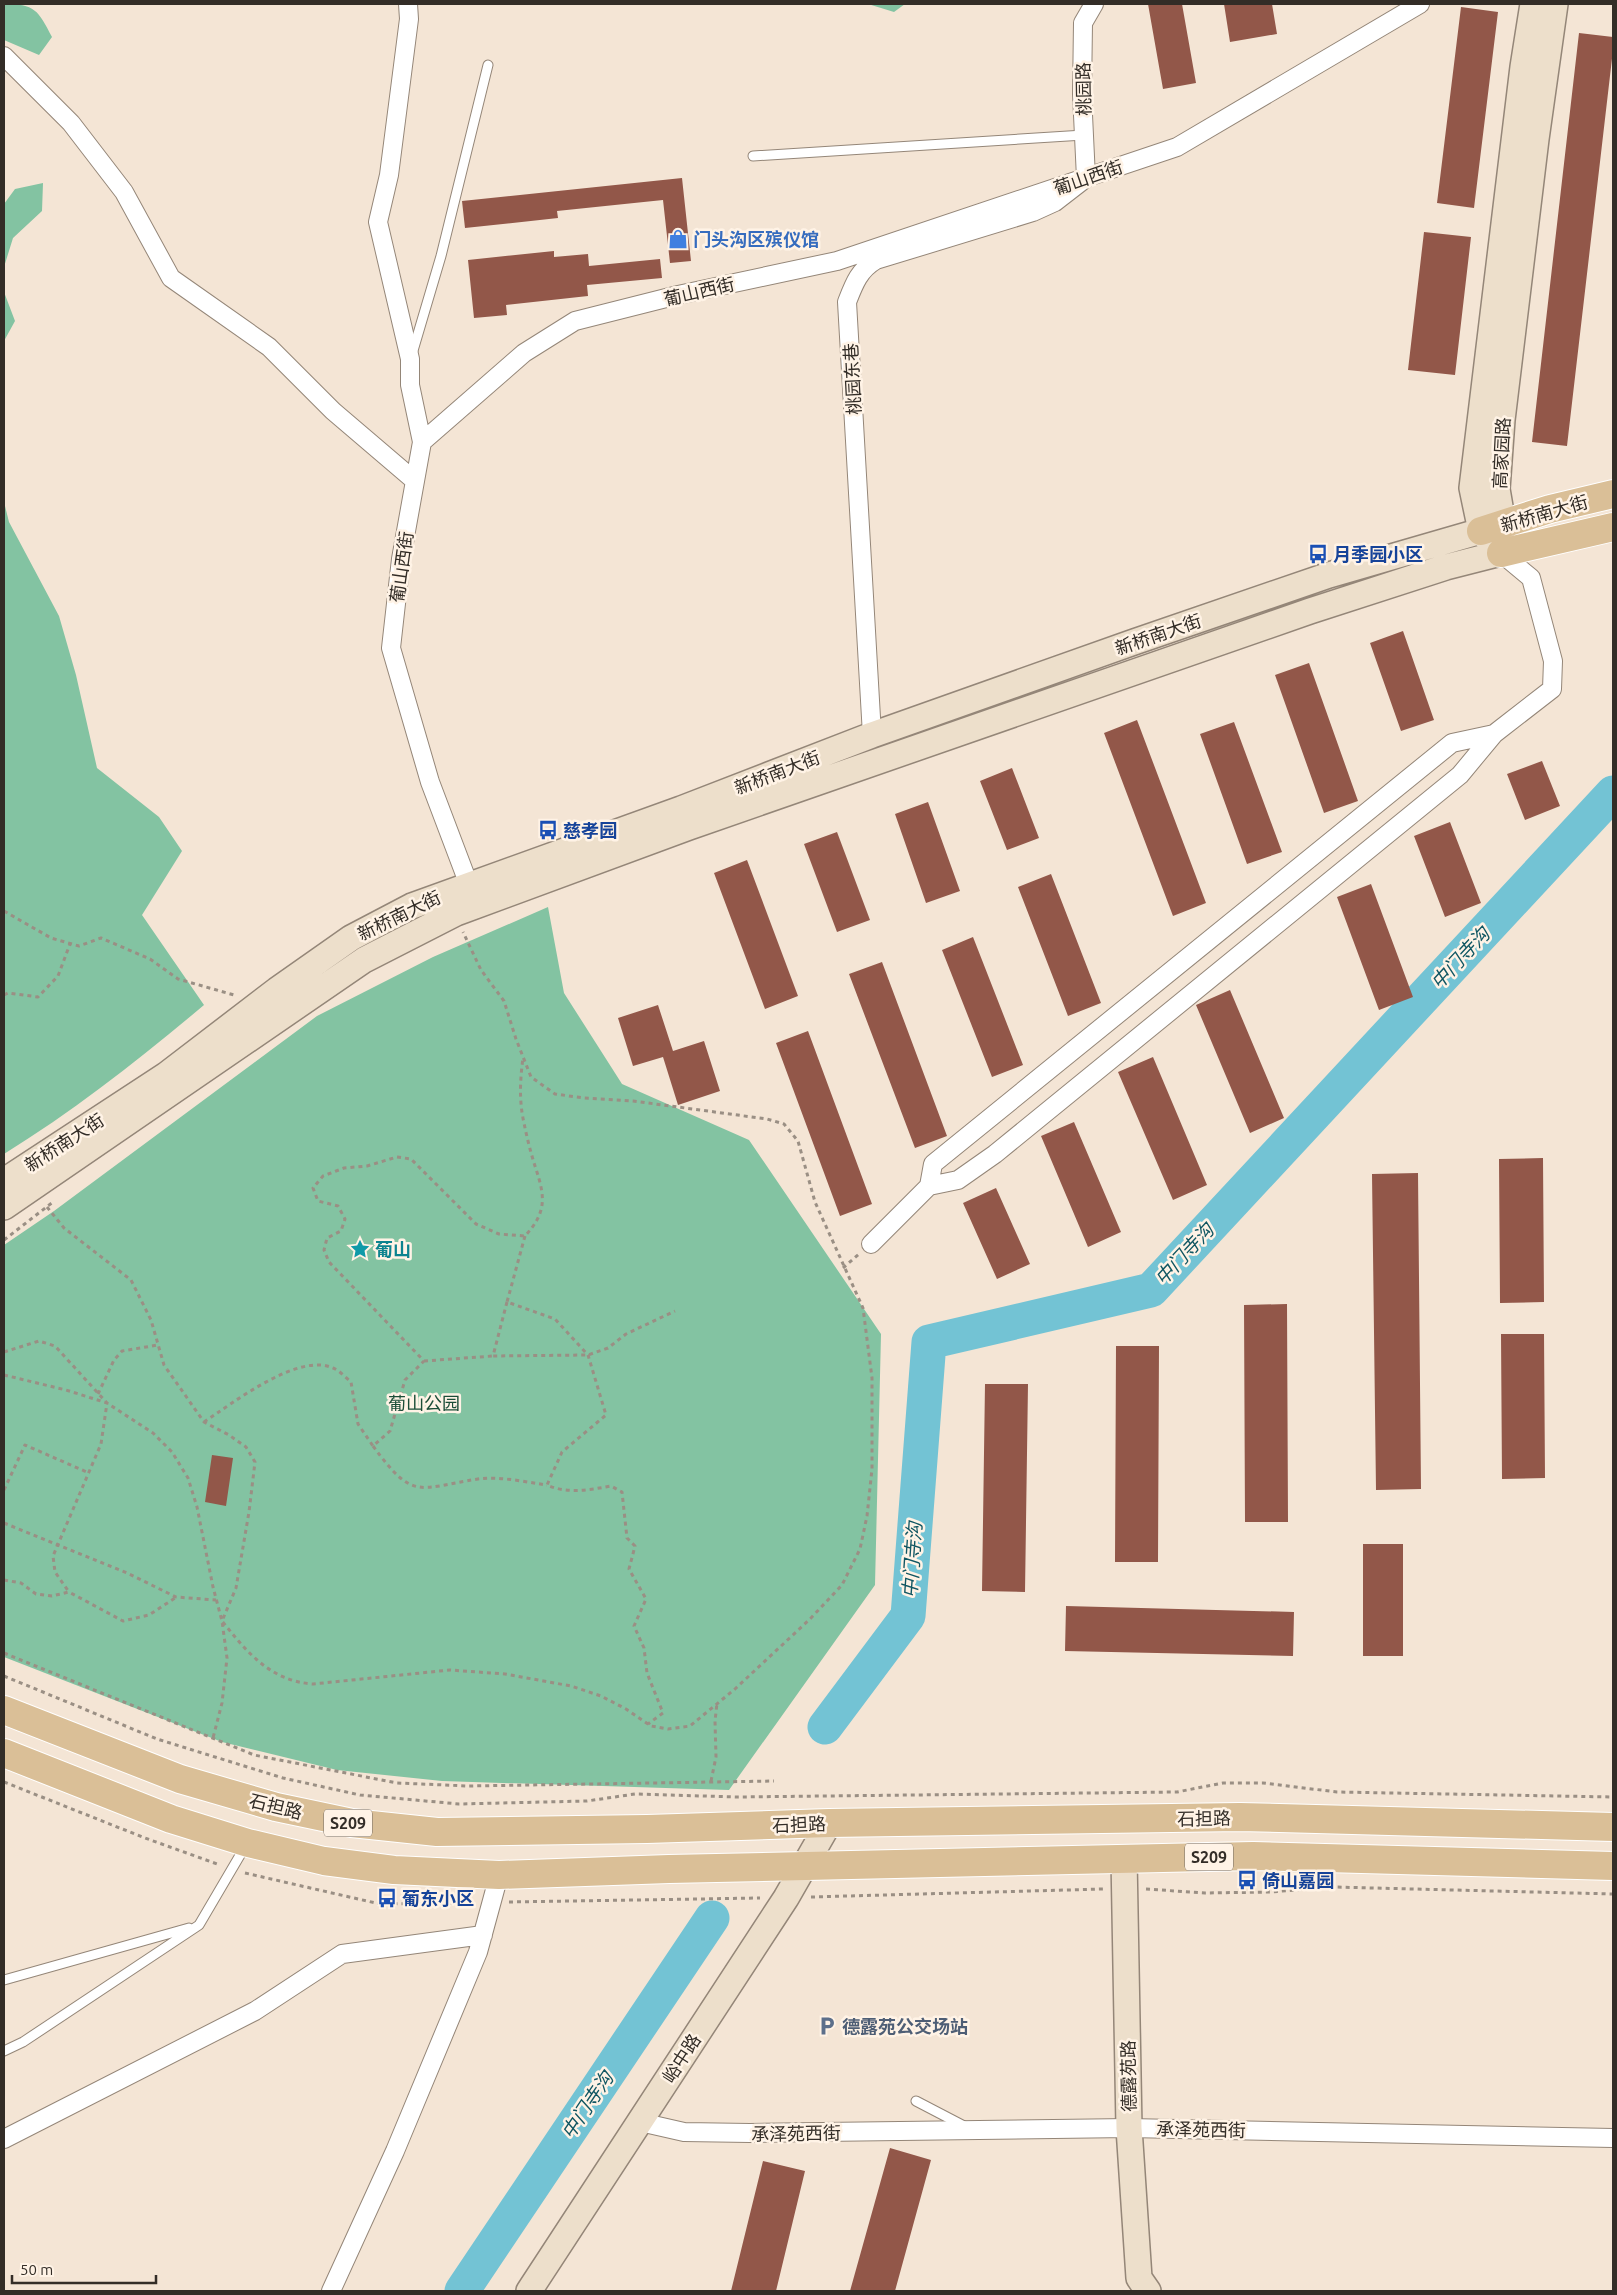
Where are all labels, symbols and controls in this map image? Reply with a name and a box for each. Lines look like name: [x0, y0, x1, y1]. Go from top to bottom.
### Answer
street label: 桃园路: [1073, 62, 1093, 116]
street label: 葡山西街: [1051, 156, 1125, 198]
shop icon: 门头沟区殡仪馆: [667, 228, 689, 250]
place label: 门头沟区殡仪馆: [693, 229, 819, 249]
street label: 葡山西街: [662, 273, 736, 309]
street label: 桃园东巷: [840, 343, 864, 415]
street label: 高家园路: [1489, 417, 1513, 489]
street label: 新桥南大街: [1498, 491, 1590, 535]
street label: 葡山西街: [386, 530, 416, 604]
bus stop icon: 月季园小区: [1307, 543, 1329, 565]
place label: 月季园小区: [1333, 544, 1423, 564]
street label: 新桥南大街: [1112, 610, 1204, 658]
street label: 新桥南大街: [731, 747, 823, 797]
bus stop icon: 慈孝园: [537, 819, 559, 841]
place label: 慈孝园: [563, 820, 617, 840]
street label: 新桥南大街: [354, 886, 444, 944]
water label: 中门寺沟: [1426, 921, 1495, 993]
street label: 新桥南大街: [21, 1109, 107, 1175]
water label: 中门寺沟: [1150, 1217, 1219, 1289]
place icon: 葡山: [349, 1238, 371, 1260]
place label: 葡山: [375, 1239, 411, 1259]
park label: 葡山公园: [388, 1393, 460, 1413]
water label: 中门寺沟: [898, 1519, 926, 1599]
street label: 石担路: [247, 1790, 305, 1822]
street label: 石担路: [1177, 1808, 1231, 1828]
road number: S209: [324, 1810, 372, 1836]
street label: 石担路: [772, 1813, 826, 1835]
road number: S209: [1185, 1844, 1233, 1870]
bus stop icon: 倚山嘉园: [1236, 1869, 1258, 1891]
place label: 倚山嘉园: [1262, 1870, 1334, 1890]
bus stop icon: 葡东小区: [376, 1887, 398, 1909]
place label: 葡东小区: [402, 1888, 474, 1908]
parking icon: 德露苑公交场站: [816, 2015, 838, 2037]
place label: 德露苑公交场站: [842, 2016, 968, 2036]
street label: 峪中路: [658, 2030, 704, 2086]
street label: 德露苑路: [1117, 2040, 1139, 2112]
water label: 中门寺沟: [557, 2066, 618, 2143]
street label: 承泽苑西街: [1156, 2118, 1246, 2140]
street label: 承泽苑西街: [751, 2122, 841, 2144]
scale bar: [12, 2252, 156, 2284]
text: 50 m: [20, 2261, 53, 2278]

